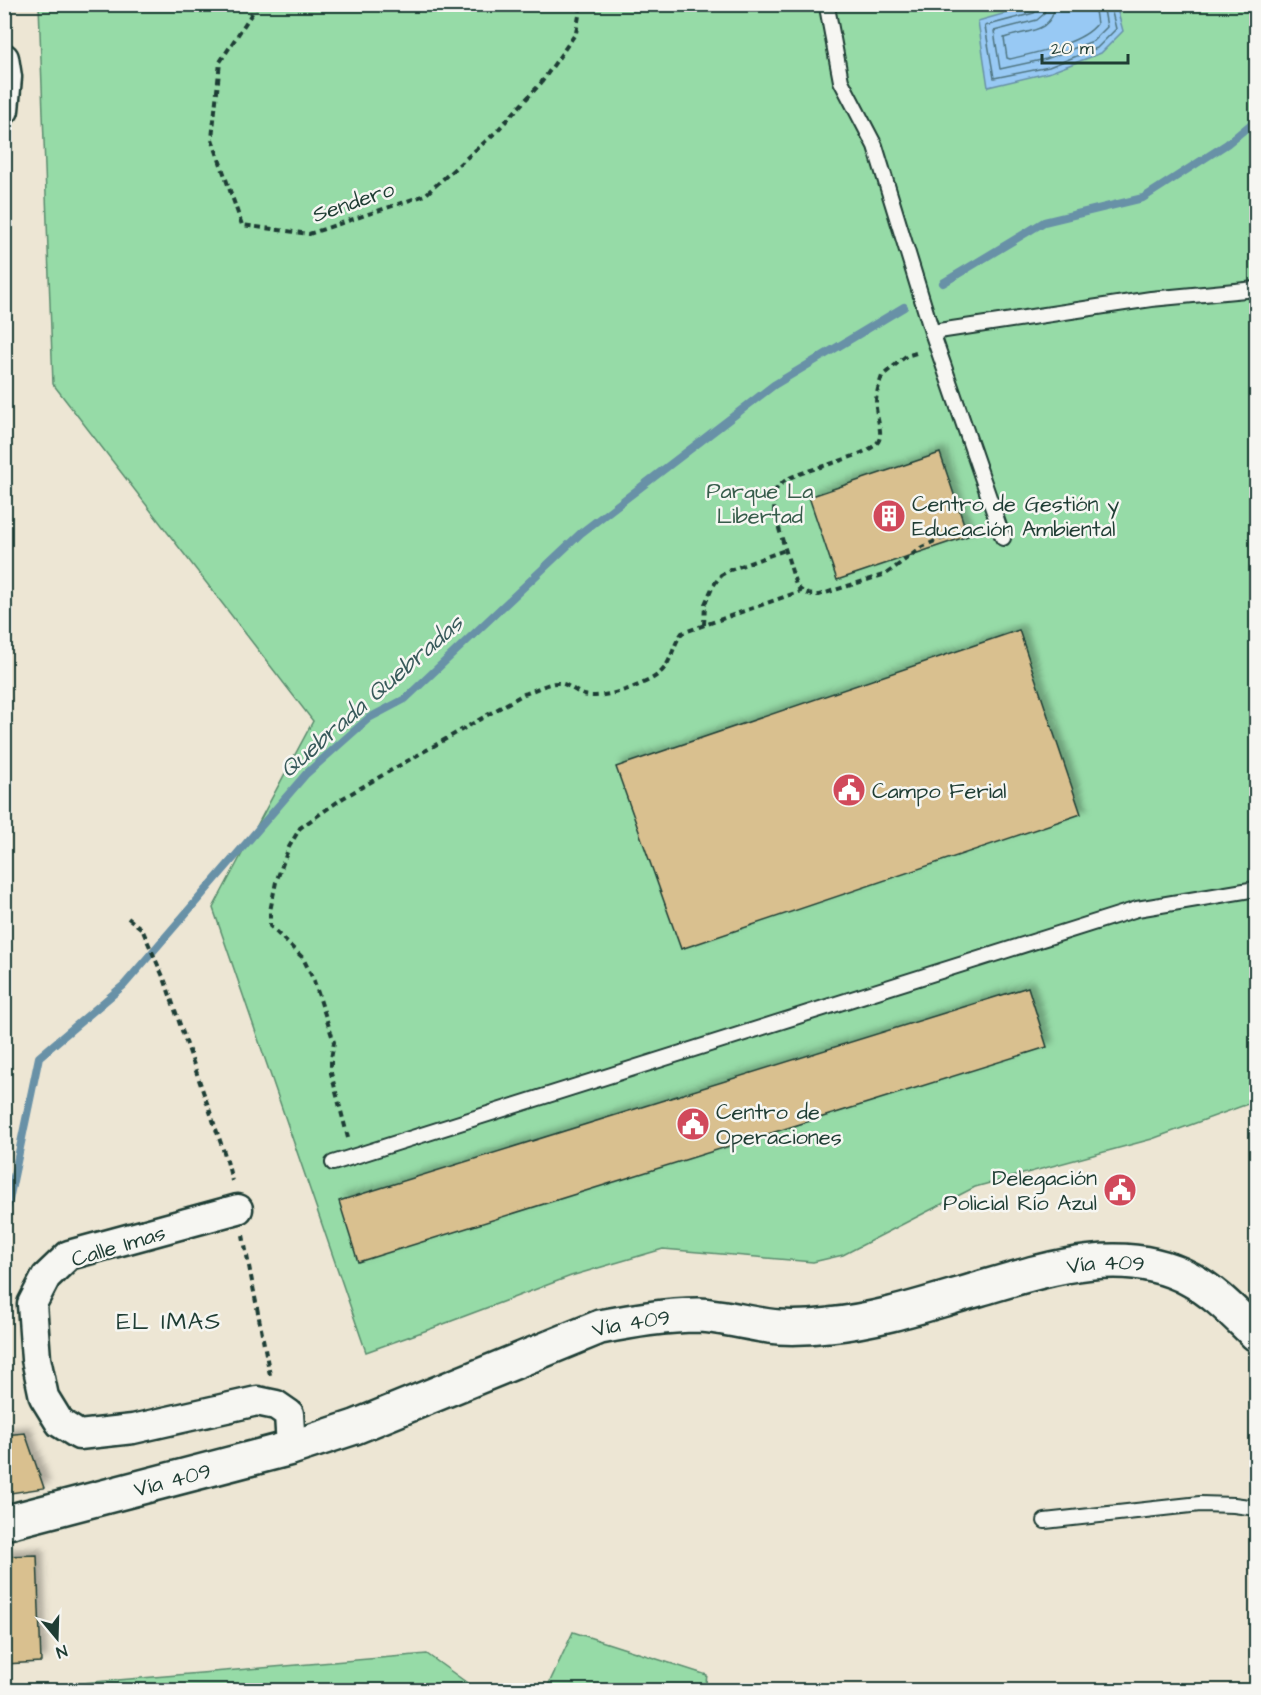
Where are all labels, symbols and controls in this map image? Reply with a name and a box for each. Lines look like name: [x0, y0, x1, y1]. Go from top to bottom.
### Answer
scale bar: [1042, 27, 1128, 65]
text: 20 m: [1051, 36, 1094, 61]
street label: Sendero: [308, 174, 399, 231]
park label: Parque La Libertad: [707, 476, 813, 532]
place label: Centro de Gestión y Educación Ambiental: [912, 489, 1119, 545]
building icon: Centro de Gestión y Educación Ambiental: [871, 498, 907, 534]
water label: Quebrada Quebradas: [273, 606, 472, 786]
public building icon: Campo Ferial: [831, 772, 867, 808]
place label: Campo Ferial: [872, 776, 1007, 807]
place label: Centro de Operaciones: [716, 1097, 842, 1153]
public building icon: Centro de Operaciones: [675, 1106, 711, 1142]
place label: Delegación Policial Río Azul: [943, 1163, 1097, 1219]
public building icon: Delegación Policial Río Azul: [1102, 1172, 1138, 1208]
street label: Calle Imas: [67, 1217, 169, 1275]
street label: Vía 409: [1064, 1247, 1147, 1283]
street label: Vía 409: [587, 1302, 672, 1346]
district label: EL IMAS: [116, 1305, 222, 1339]
street label: Vía 409: [131, 1456, 215, 1505]
north arrow: [27, 1608, 87, 1668]
text: N: [53, 1639, 70, 1663]

